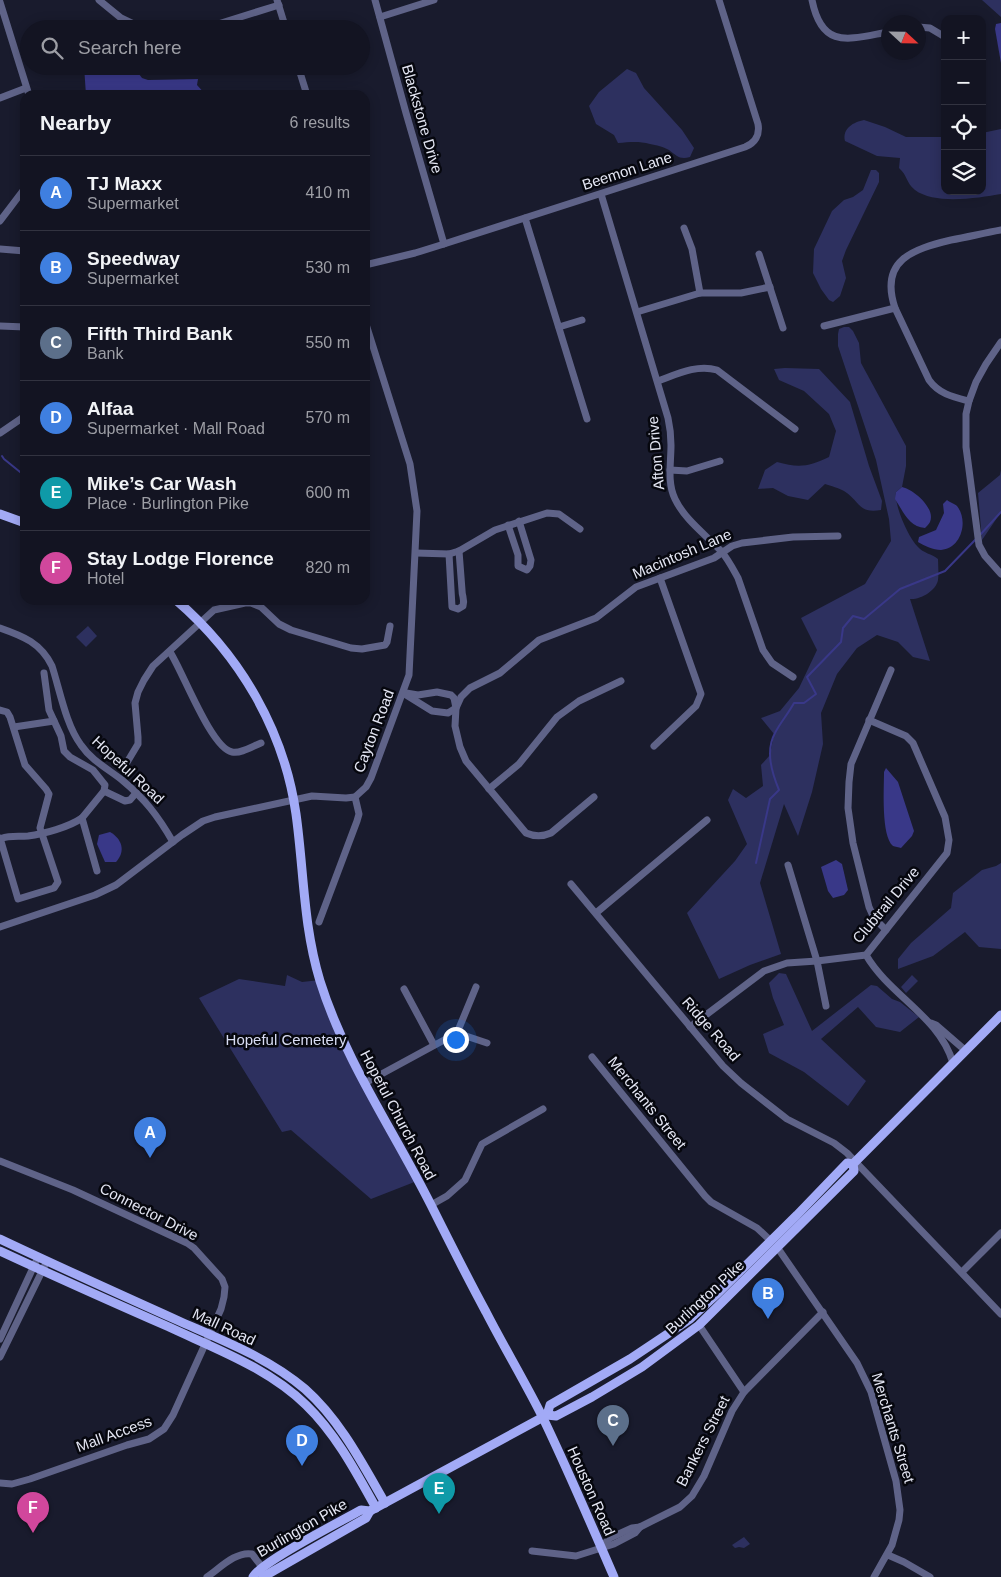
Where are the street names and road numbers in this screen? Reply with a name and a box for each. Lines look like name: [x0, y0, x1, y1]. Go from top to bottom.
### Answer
street label: Blackstone Drive: [399, 62, 446, 175]
street label: Beemon Lane: [580, 148, 674, 193]
street label: Afton Drive: [644, 415, 667, 491]
street label: Macintosh Lane: [630, 525, 734, 582]
street label: Cayton Road: [350, 687, 397, 775]
street label: Hopeful Road: [89, 732, 168, 807]
street label: Clubtrail Drive: [849, 863, 922, 946]
street label: Ridge Road: [679, 993, 744, 1064]
street label: Hopeful Church Road: [357, 1047, 440, 1182]
street label: Merchants Street: [605, 1053, 690, 1153]
street label: Connector Drive: [97, 1179, 201, 1244]
street label: Burlington Pike: [662, 1256, 747, 1337]
street label: Mall Road: [190, 1305, 258, 1349]
street label: Merchants Street: [869, 1371, 919, 1486]
street label: Bankers Street: [672, 1392, 733, 1489]
street label: Mall Access: [74, 1412, 154, 1455]
street label: Houston Road: [564, 1444, 619, 1538]
street label: Burlington Pike: [254, 1495, 350, 1560]

